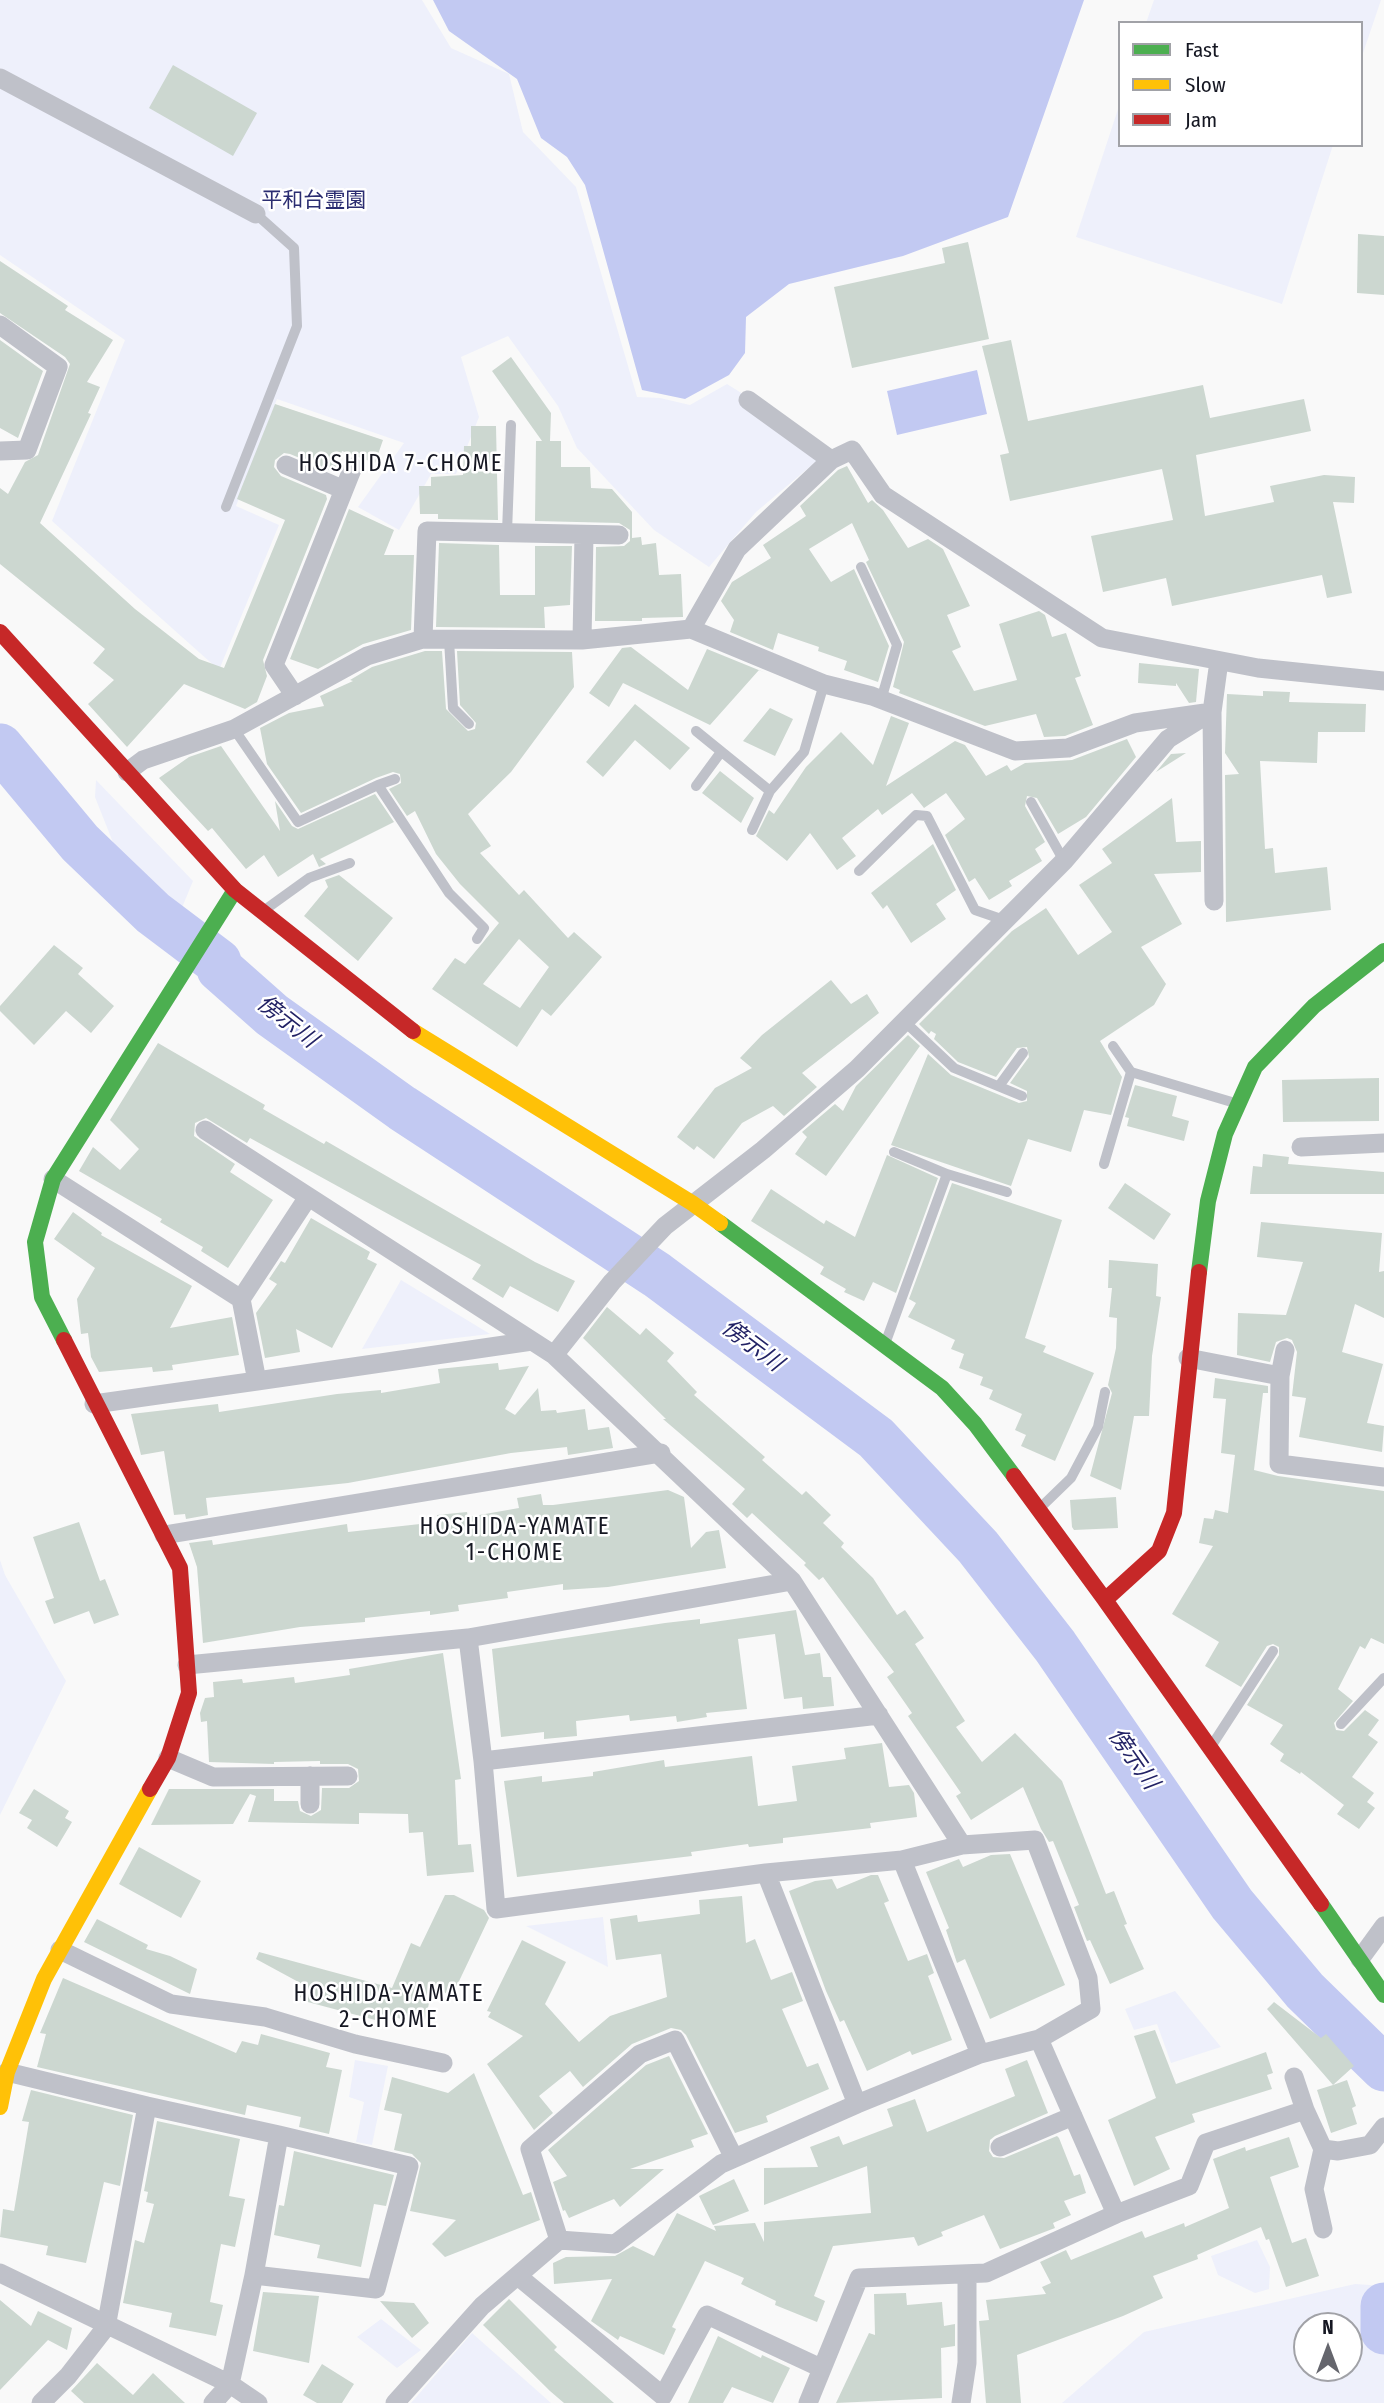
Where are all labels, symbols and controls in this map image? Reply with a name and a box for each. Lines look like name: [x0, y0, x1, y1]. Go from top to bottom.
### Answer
legend: [1118, 21, 1363, 147]
text: Fast: [1185, 37, 1219, 63]
text: Slow: [1185, 72, 1226, 98]
text: Jam: [1185, 107, 1217, 133]
park label: 平和台霊園: [262, 188, 366, 214]
district label: HOSHIDA 7-CHOME: [300, 451, 502, 479]
water label: 傍示川: [251, 990, 323, 1054]
water label: 傍示川: [716, 1314, 788, 1378]
district label: HOSHIDA-YAMATE 1-CHOME: [421, 1514, 609, 1568]
water label: 傍示川: [1102, 1723, 1164, 1795]
district label: HOSHIDA-YAMATE 2-CHOME: [295, 1981, 483, 2035]
north arrow: [1293, 2312, 1363, 2382]
text: N: [1322, 2316, 1334, 2339]

